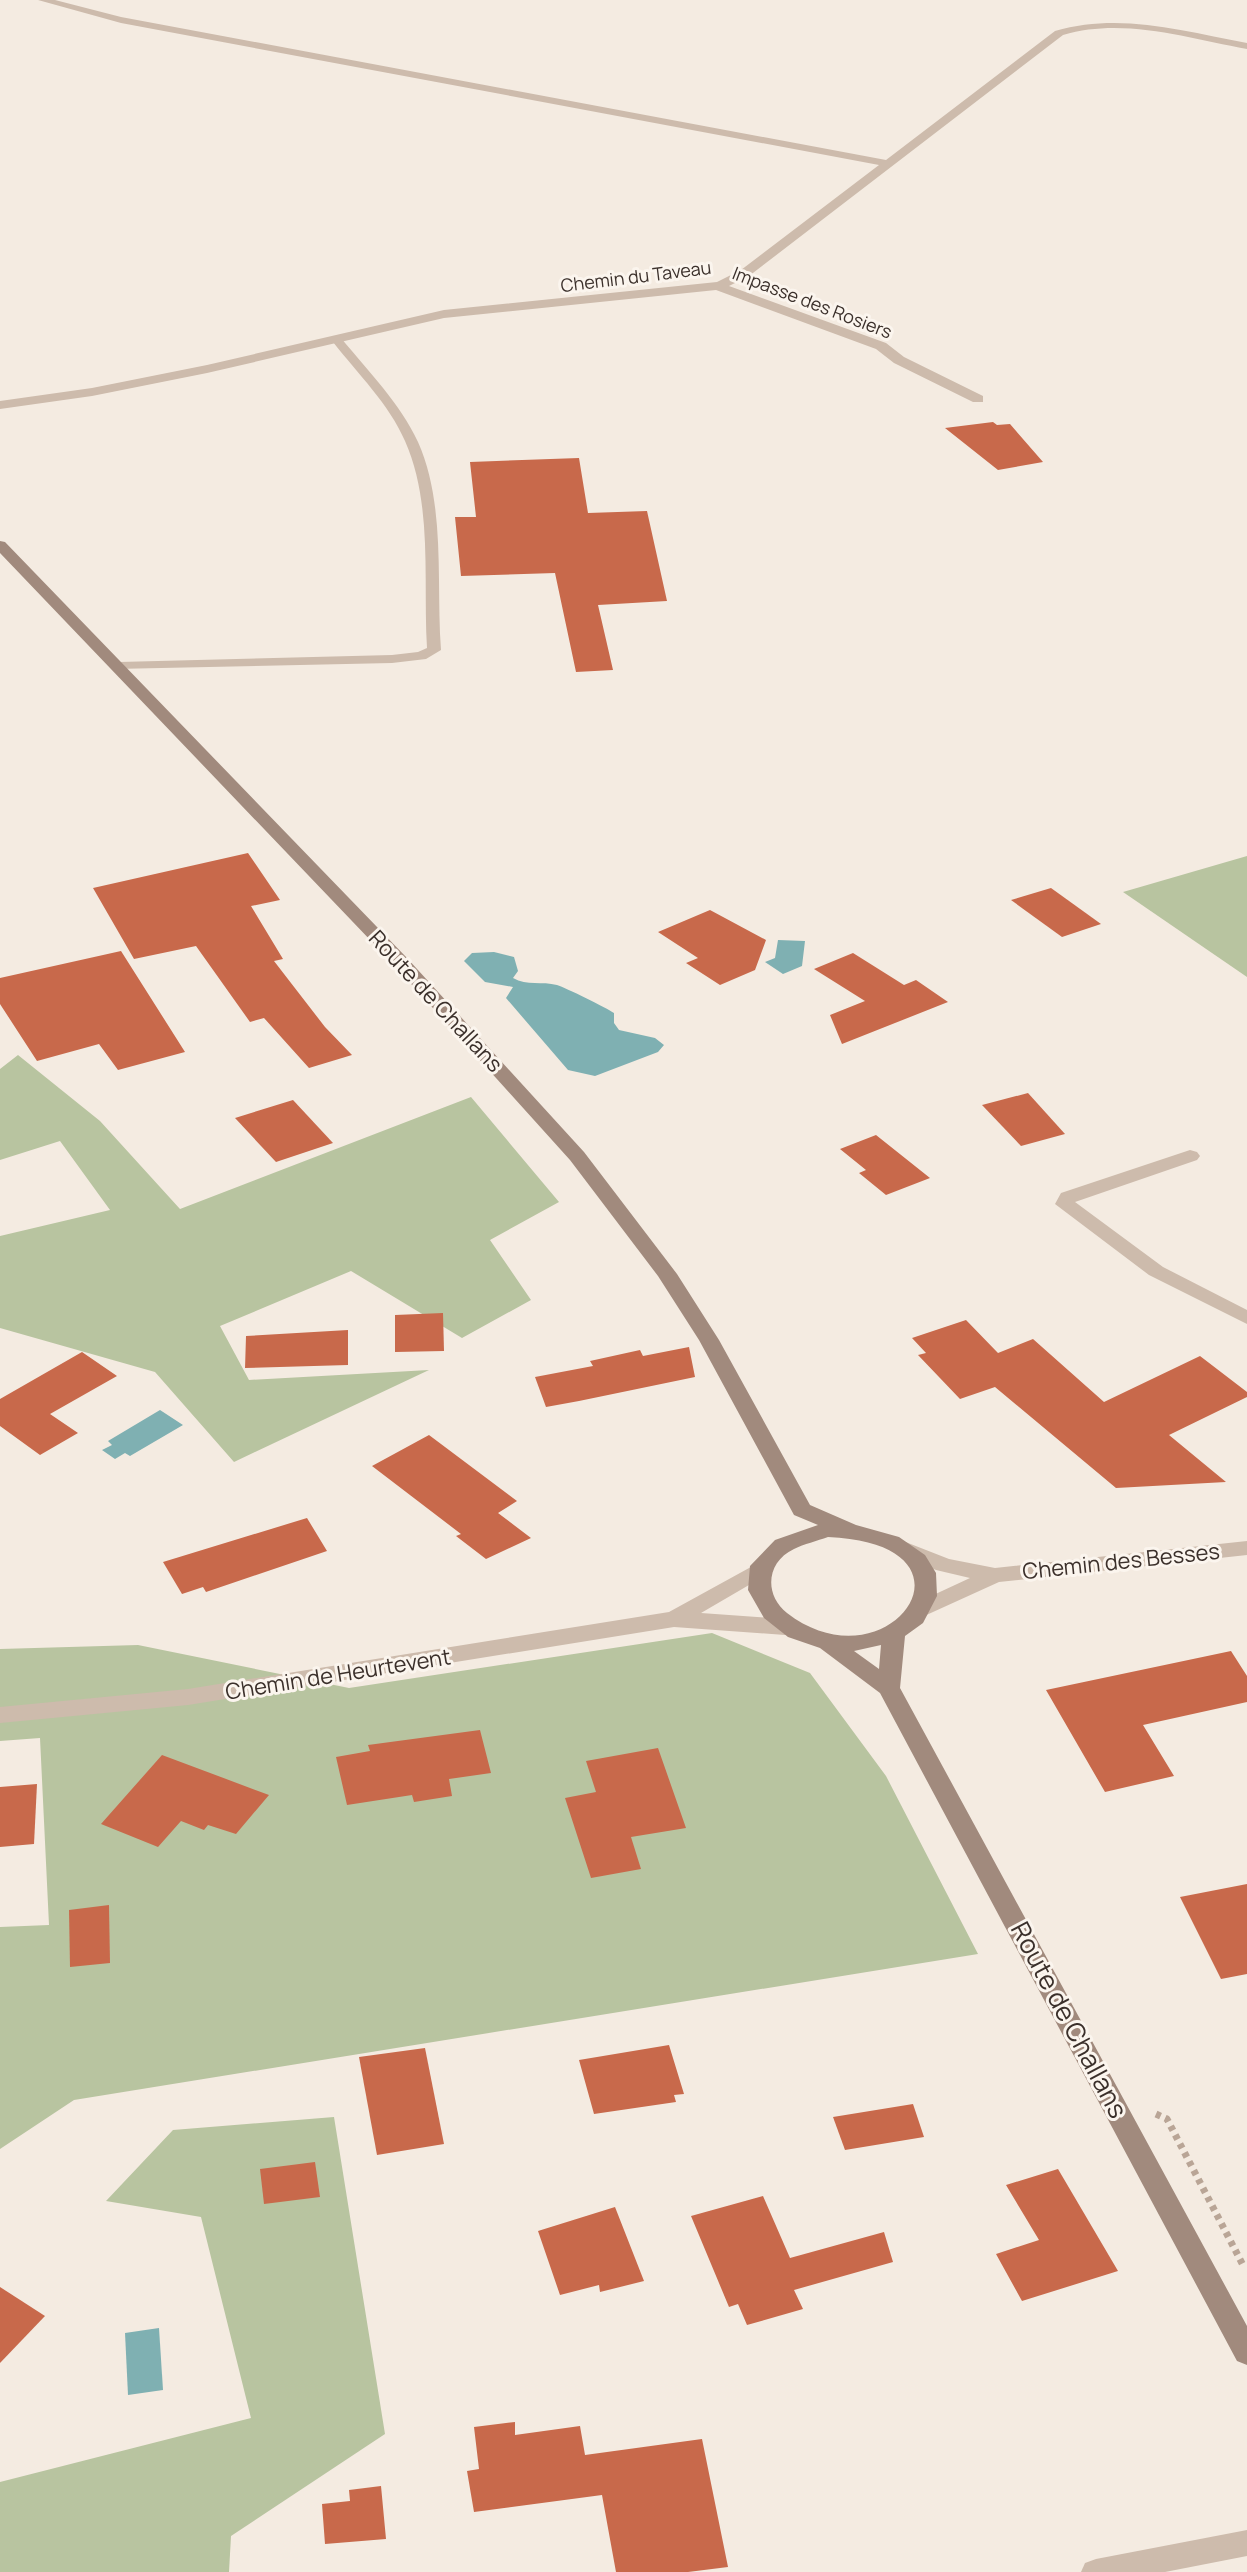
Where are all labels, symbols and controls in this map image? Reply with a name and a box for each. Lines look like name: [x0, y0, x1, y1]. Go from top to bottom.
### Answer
street label: Chemin du Taveau: [559, 255, 713, 297]
street label: Impasse des Rosiers: [729, 261, 896, 344]
street label: Route de Challans: [362, 923, 510, 1079]
street label: Chemin des Besses: [1021, 1536, 1221, 1586]
street label: Chemin de Heurtevent: [223, 1641, 453, 1707]
street label: Route de Challans: [1003, 1915, 1137, 2124]

